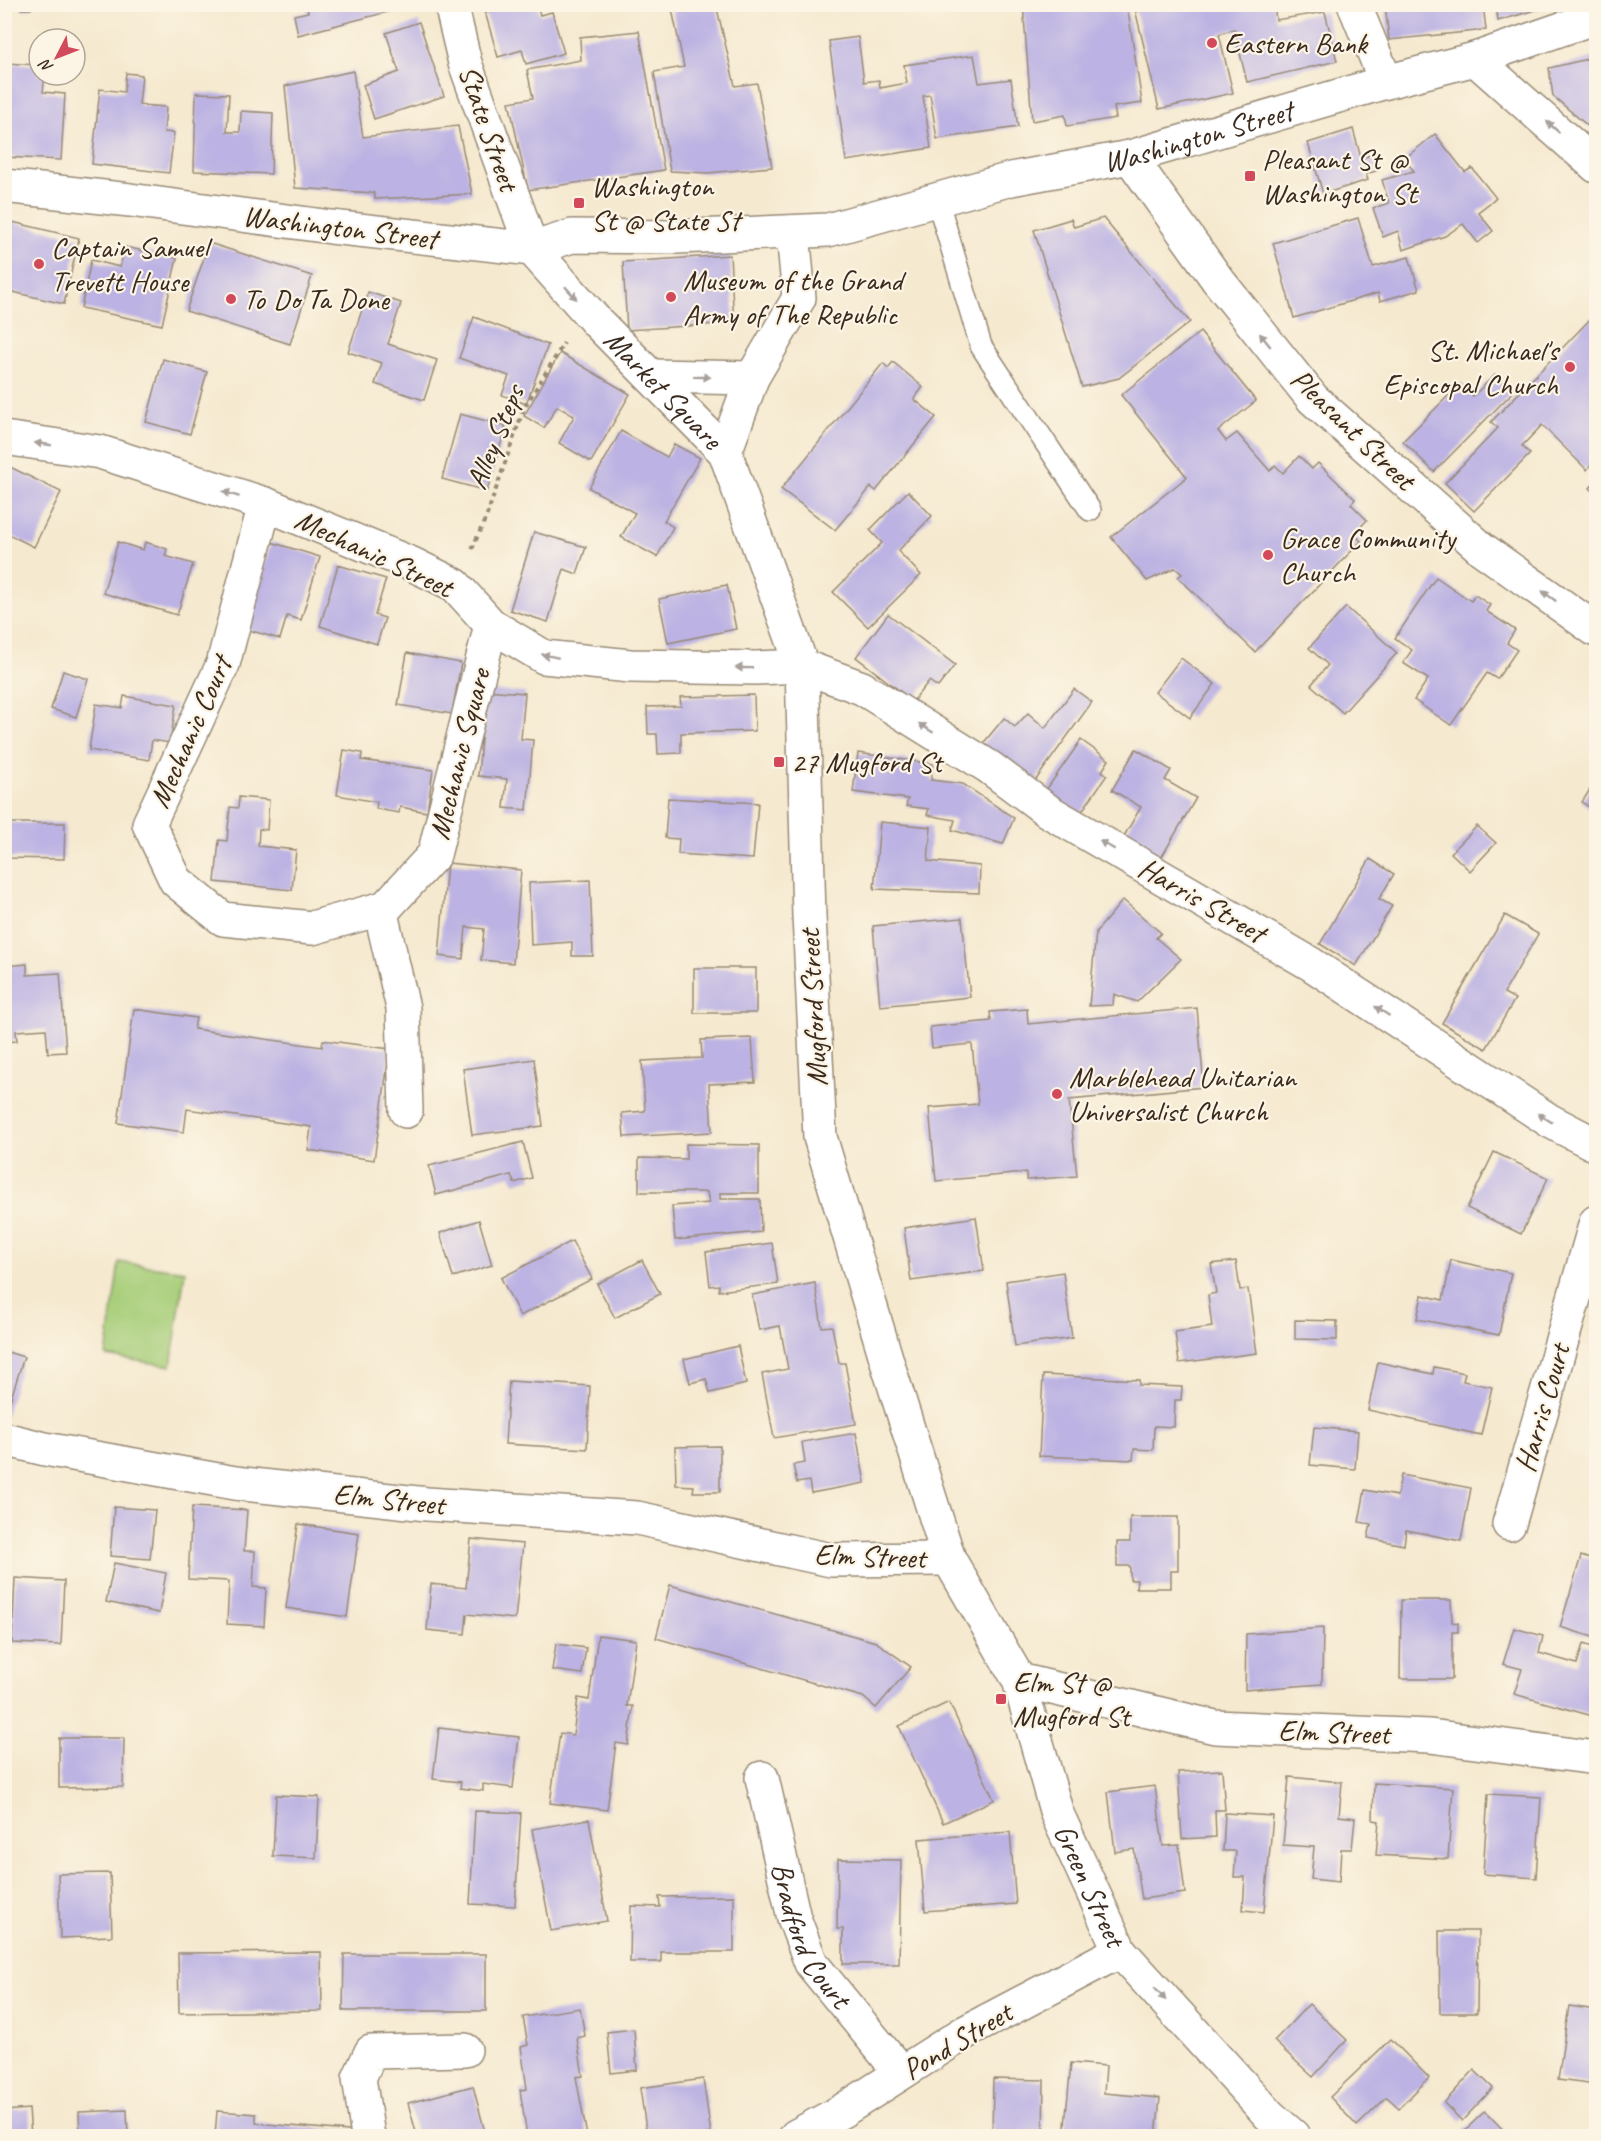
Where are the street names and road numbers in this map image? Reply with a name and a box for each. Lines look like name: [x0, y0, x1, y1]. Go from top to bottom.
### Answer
street label: State Street: [450, 60, 529, 198]
street label: Washington Street: [1100, 90, 1301, 181]
street label: Washington Street: [241, 196, 443, 258]
street label: Market Square: [596, 321, 732, 459]
street label: Pleasant Street: [1283, 360, 1426, 500]
street label: Alley Steps: [457, 377, 534, 495]
street label: Mechanic Street: [289, 500, 462, 607]
street label: Mechanic Court: [140, 647, 242, 813]
street label: Mechanic Square: [419, 663, 499, 843]
street label: Harris Street: [1132, 849, 1276, 953]
street label: Mugford Street: [790, 926, 836, 1087]
street label: Harris Court: [1506, 1337, 1579, 1476]
street label: Elm Street: [332, 1474, 449, 1524]
street label: Elm Street: [814, 1535, 929, 1577]
street label: Elm Street: [1278, 1711, 1393, 1753]
street label: Green Street: [1045, 1818, 1136, 1955]
street label: Bradford Court: [763, 1859, 861, 2018]
street label: Pond Street: [895, 1992, 1021, 2088]

